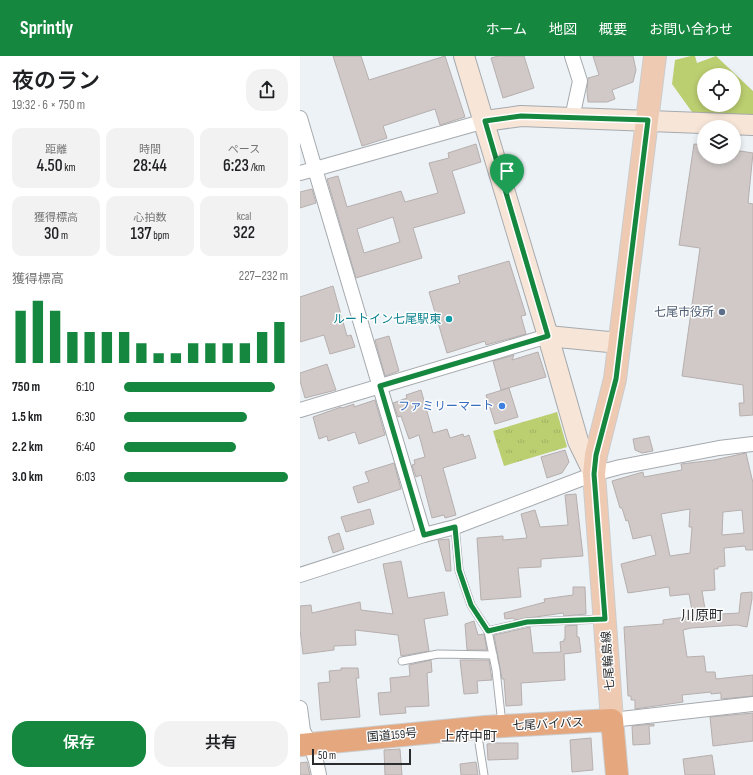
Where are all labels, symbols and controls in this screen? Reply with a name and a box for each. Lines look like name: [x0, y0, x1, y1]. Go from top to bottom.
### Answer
text: Sprintly: [20, 17, 73, 40]
text: ホーム: [485, 21, 527, 38]
text: 地図: [549, 21, 577, 38]
text: 概要: [599, 21, 627, 38]
text: お問い合わせ: [649, 21, 733, 38]
text: 夜のラン: [12, 68, 100, 95]
map controls: [697, 68, 741, 164]
button: locate: [697, 68, 741, 112]
button: share: [246, 69, 288, 111]
text: 19:32 · 6 × 750 m: [12, 97, 85, 113]
button: layers: [697, 120, 741, 164]
text: 距離: [45, 143, 67, 156]
text: 時間: [139, 143, 161, 156]
text: ペース: [228, 143, 260, 156]
pin: [490, 154, 524, 195]
text: 4.50: [36, 156, 63, 176]
text: 28:44: [133, 156, 167, 176]
text: 6:23: [223, 156, 249, 176]
icon: arrive: [496, 160, 518, 182]
text: km: [63, 161, 76, 174]
text: /km: [249, 161, 265, 174]
text: kcal: [237, 210, 251, 223]
text: 獲得標高: [34, 211, 78, 224]
text: 心拍数: [134, 211, 167, 224]
text: 322: [233, 223, 255, 243]
text: 30: [44, 224, 59, 244]
text: 137: [131, 224, 152, 244]
text: m: [59, 229, 68, 242]
text: bpm: [152, 229, 169, 242]
text: 227–232 m: [239, 268, 288, 284]
text: 獲得標高: [12, 271, 64, 287]
place label: 七尾市役所: [654, 305, 714, 320]
marker: 七尾市役所: [717, 307, 727, 317]
place label: ルートイン七尾駅東: [333, 312, 441, 327]
marker: ルートイン七尾駅東: [444, 314, 454, 324]
text: 750 m: [12, 379, 40, 395]
text: 6:10: [76, 379, 95, 395]
place label: ファミリーマート: [398, 399, 494, 414]
marker: ファミリーマート: [497, 401, 507, 411]
text: 1.5 km: [12, 409, 42, 425]
text: 6:30: [76, 409, 95, 425]
text: 2.2 km: [12, 439, 43, 455]
text: 6:40: [76, 439, 95, 455]
text: 3.0 km: [12, 469, 43, 485]
text: 6:03: [76, 469, 95, 485]
district label: 川原町: [681, 607, 723, 624]
street label: 七尾輪島線: [599, 631, 618, 691]
street label: 七尾バイパス: [512, 715, 584, 734]
button: 保存: [12, 721, 146, 767]
button: 共有: [154, 721, 288, 767]
street label: 国道159号: [366, 726, 418, 745]
district label: 上府中町: [441, 728, 497, 745]
scale bar: [312, 747, 411, 766]
text: 50 m: [318, 749, 336, 762]

